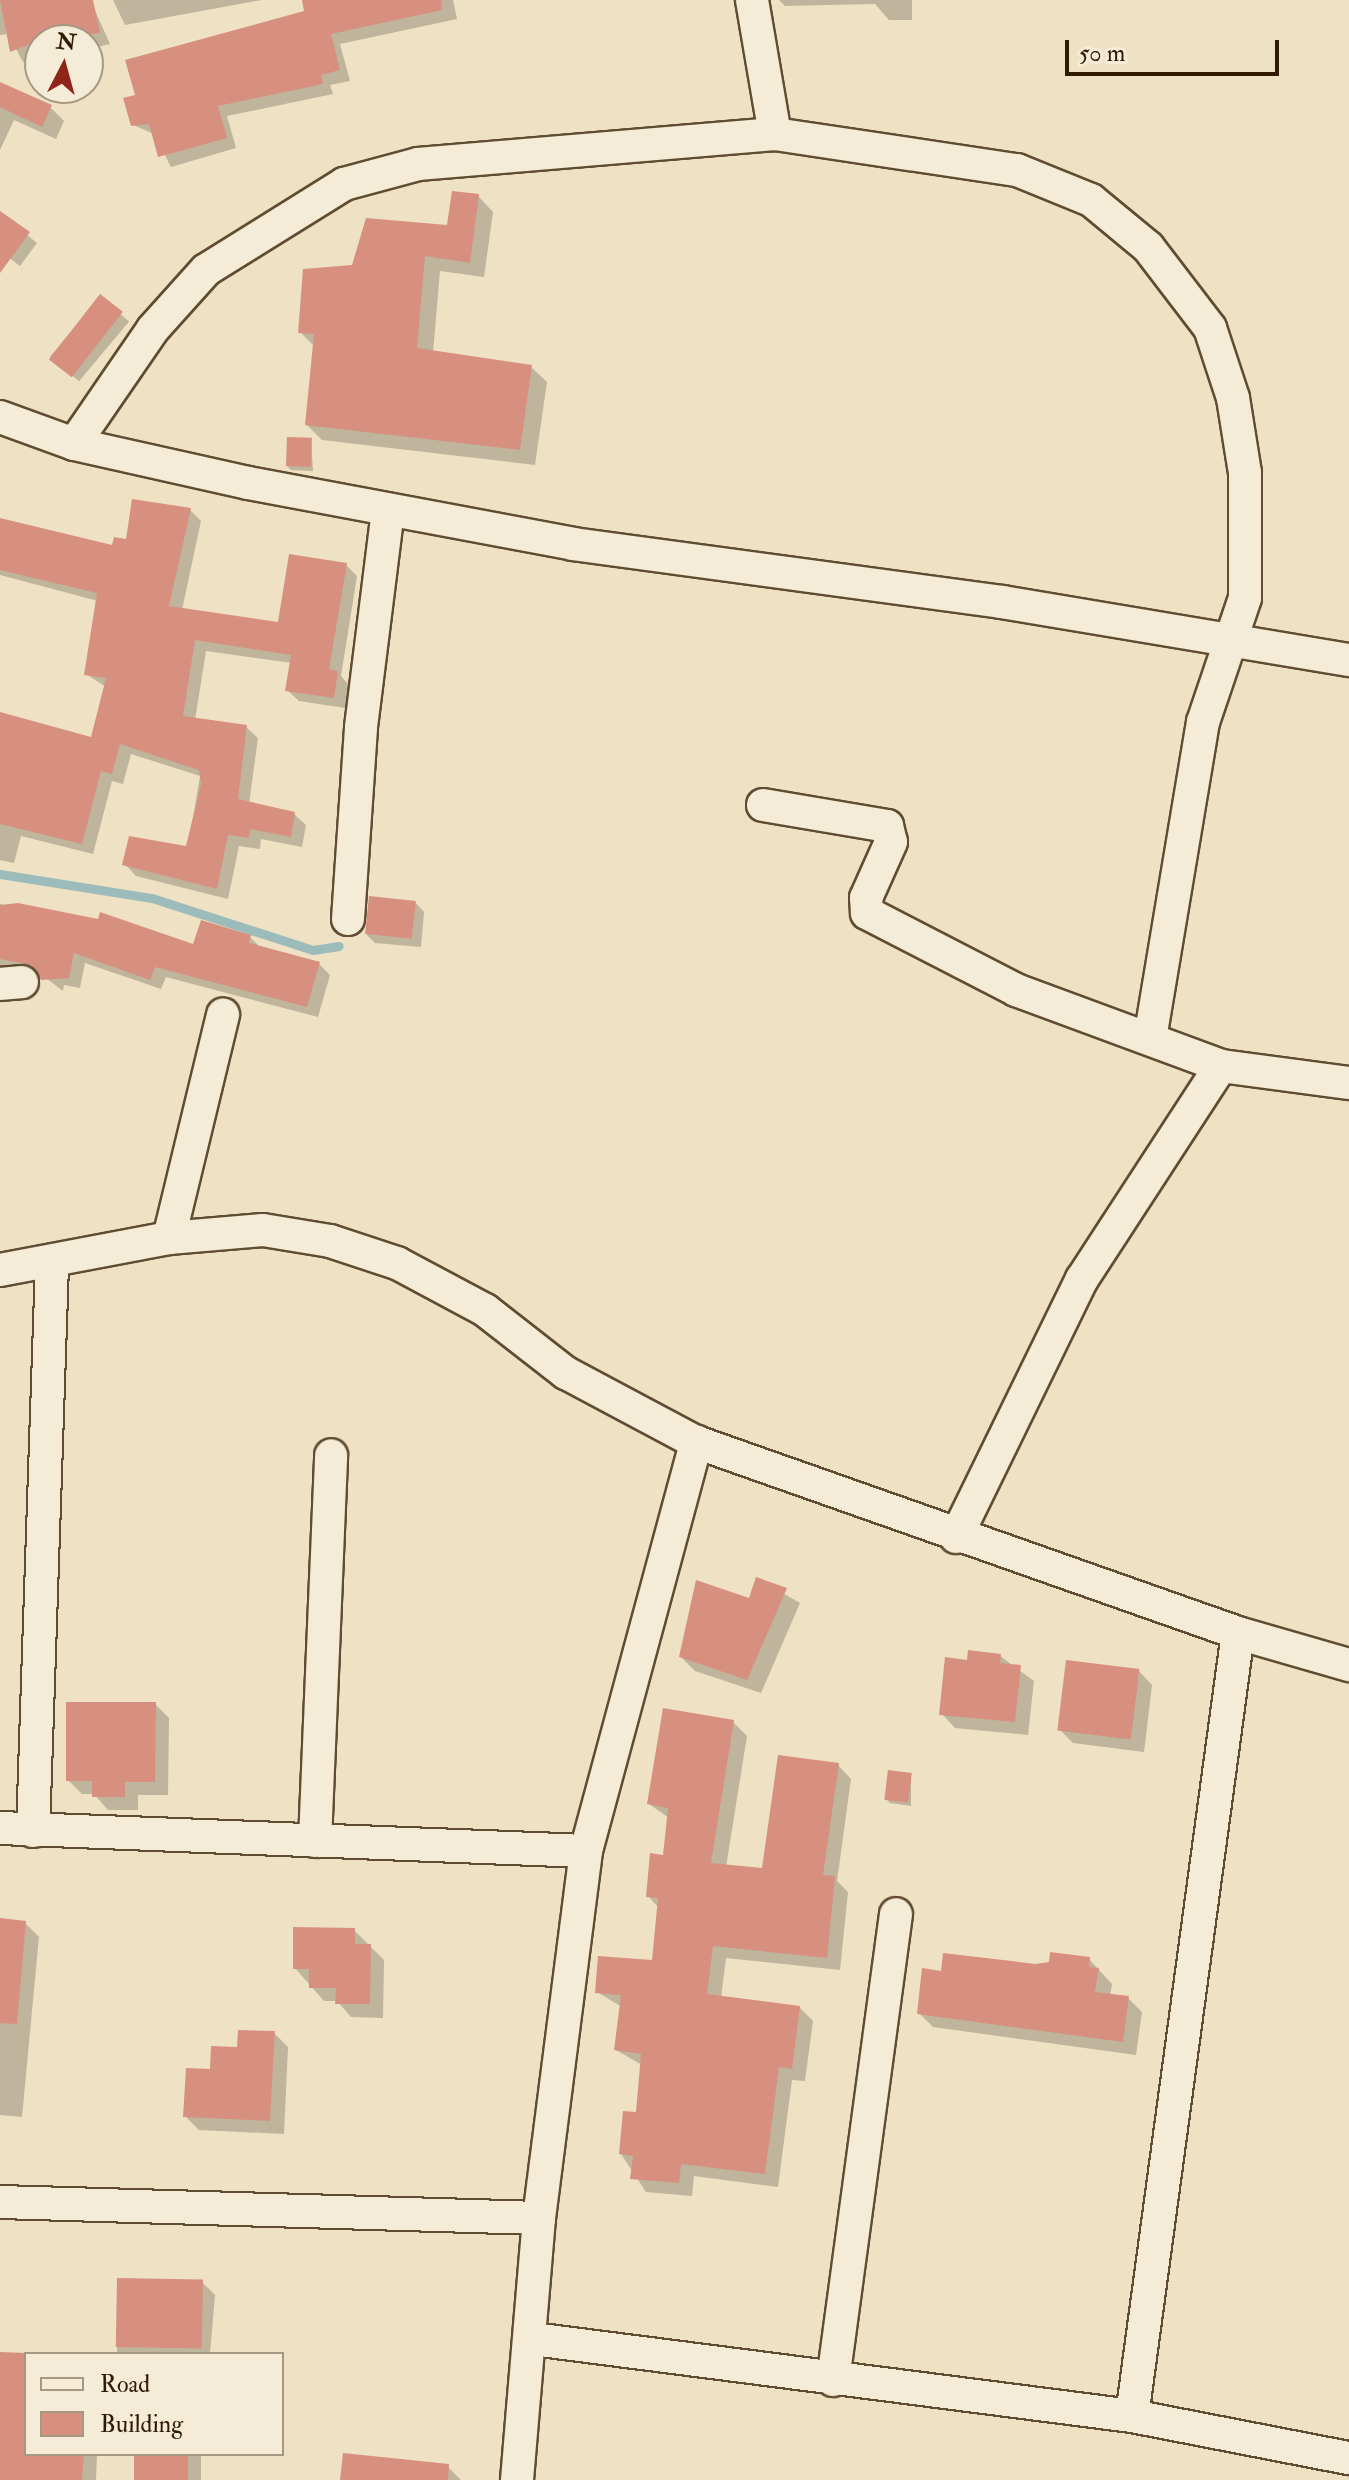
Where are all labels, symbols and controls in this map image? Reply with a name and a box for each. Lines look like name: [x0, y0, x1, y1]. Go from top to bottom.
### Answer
north arrow: [24, 24, 104, 104]
scale bar: [1069, 24, 1283, 74]
text: N: [55, 27, 78, 57]
text: 50 m: [1079, 38, 1125, 69]
legend: [24, 2352, 284, 2456]
text: Road: [100, 2369, 150, 2400]
text: Building: [100, 2409, 183, 2440]

